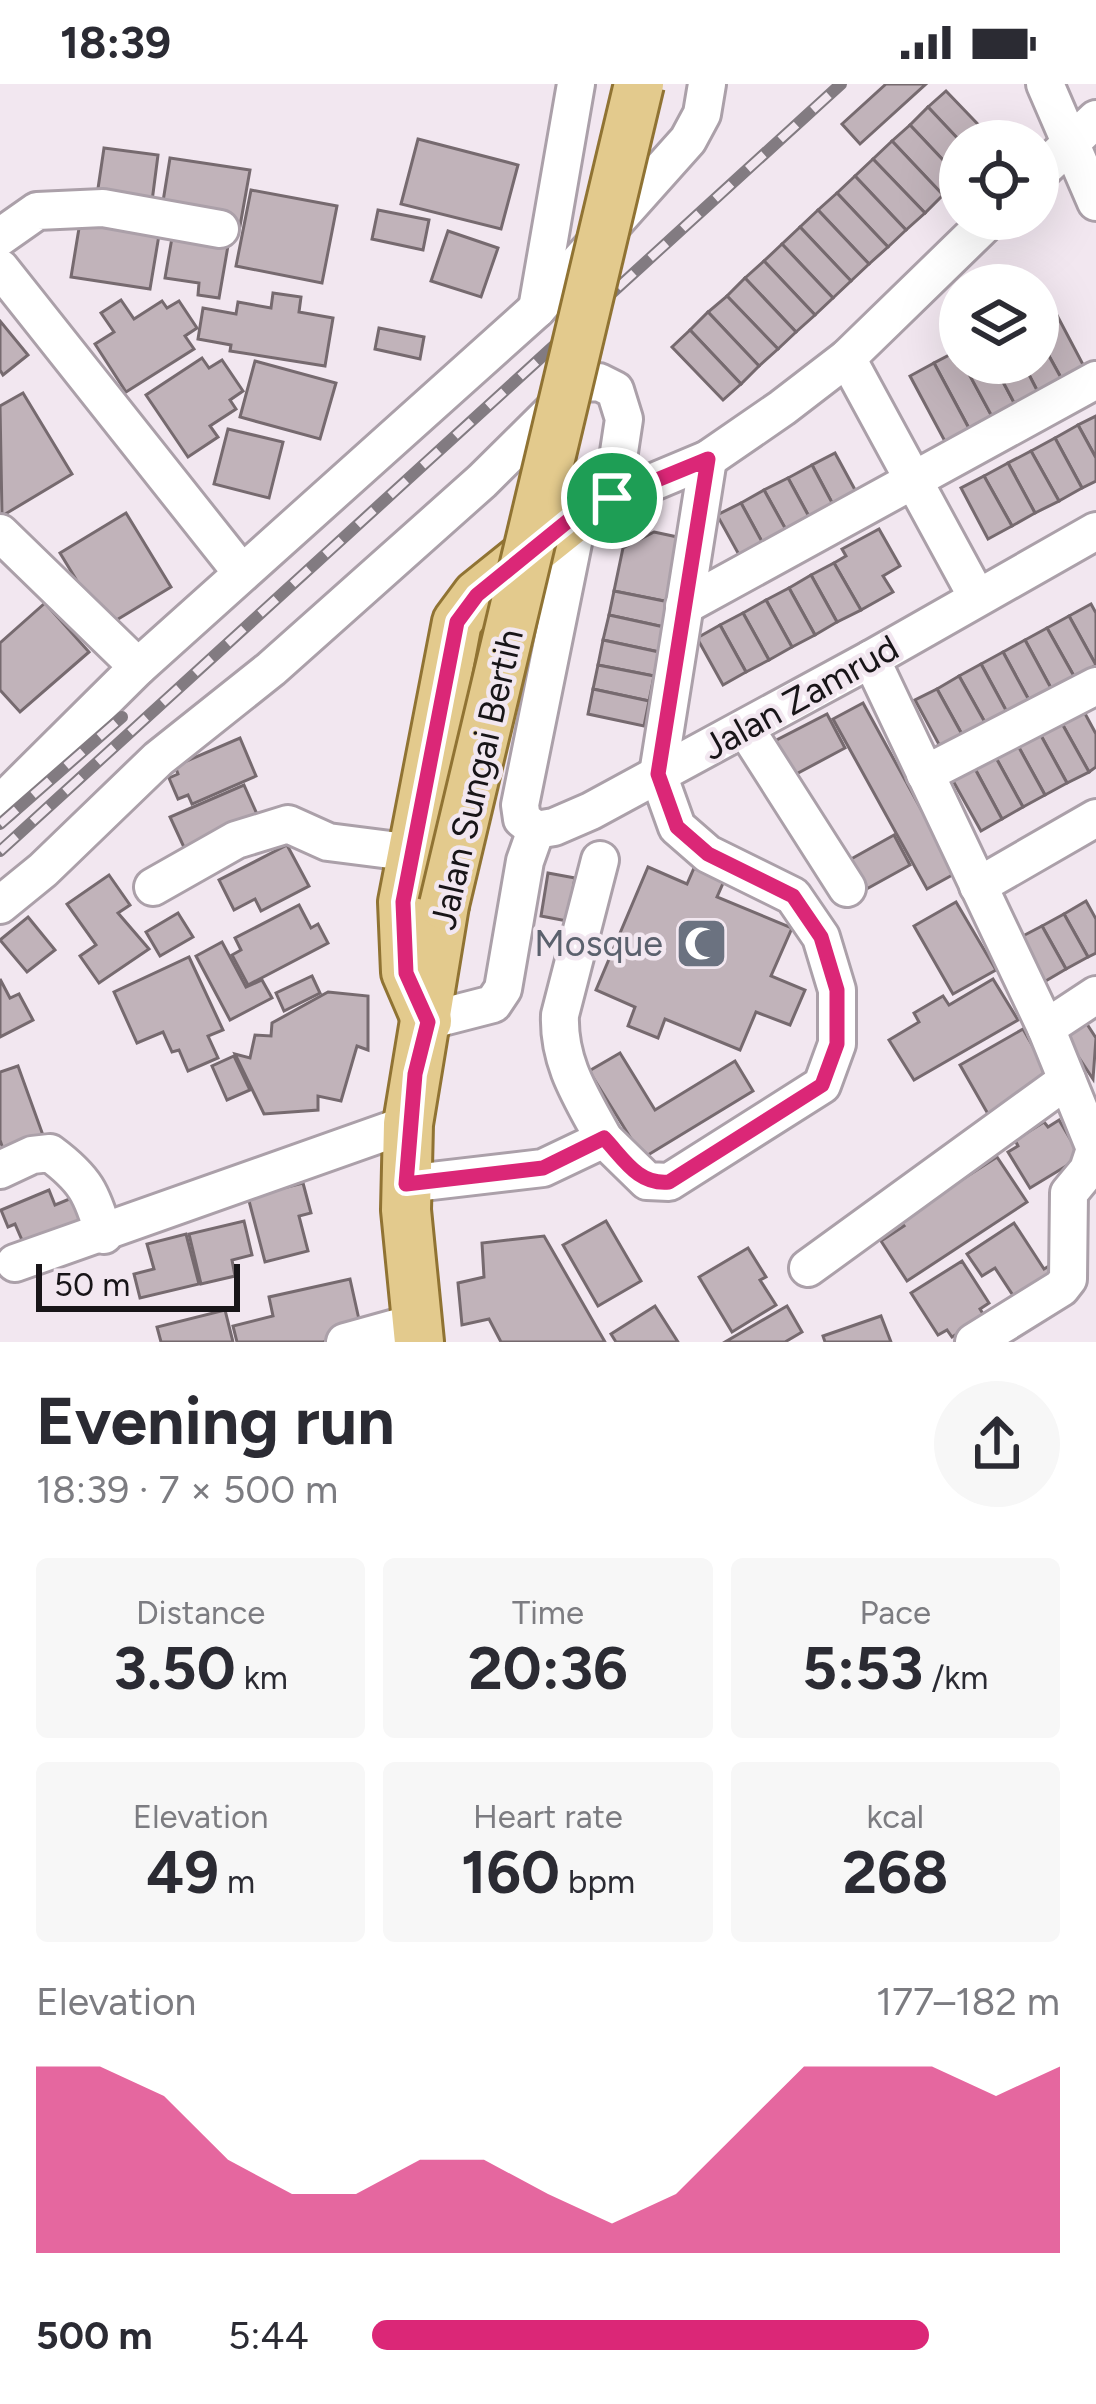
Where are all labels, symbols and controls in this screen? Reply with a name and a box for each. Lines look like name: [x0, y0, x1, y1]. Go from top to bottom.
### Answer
text: 18:39: [60, 15, 171, 69]
map controls: [939, 120, 1059, 384]
button: locate: [939, 120, 1059, 240]
button: layers: [939, 264, 1059, 384]
pin: [561, 447, 663, 549]
icon: arrive: [579, 465, 645, 531]
street label: Jalan Sungai Bertih: [421, 625, 532, 934]
street label: Jalan Zamrud: [695, 626, 906, 769]
mosque icon: Mosque: [674, 915, 730, 971]
place label: Mosque: [534, 922, 663, 965]
scale bar: [36, 1258, 240, 1311]
text: 50 m: [54, 1265, 130, 1304]
text: Evening run: [36, 1381, 395, 1461]
button: share: [934, 1381, 1060, 1507]
text: 18:39 · 7 × 500 m: [36, 1466, 338, 1513]
text: Distance: [136, 1593, 265, 1632]
text: Time: [512, 1593, 584, 1632]
text: Pace: [860, 1593, 931, 1632]
text: 3.50: [114, 1632, 236, 1704]
text: 20:36: [468, 1632, 628, 1704]
text: 5:53: [802, 1632, 923, 1704]
text: km: [236, 1658, 288, 1697]
text: /km: [923, 1658, 988, 1697]
text: Elevation: [133, 1797, 269, 1836]
text: Heart rate: [473, 1797, 623, 1836]
text: kcal: [867, 1797, 924, 1836]
text: 49: [146, 1836, 219, 1908]
text: 160: [461, 1836, 560, 1908]
text: 268: [842, 1836, 948, 1908]
text: m: [219, 1862, 255, 1901]
text: bpm: [560, 1862, 635, 1901]
text: Elevation: [36, 1978, 196, 2025]
text: 177–182 m: [876, 1978, 1060, 2025]
text: 500 m: [36, 2312, 153, 2359]
text: 5:44: [228, 2312, 309, 2359]

